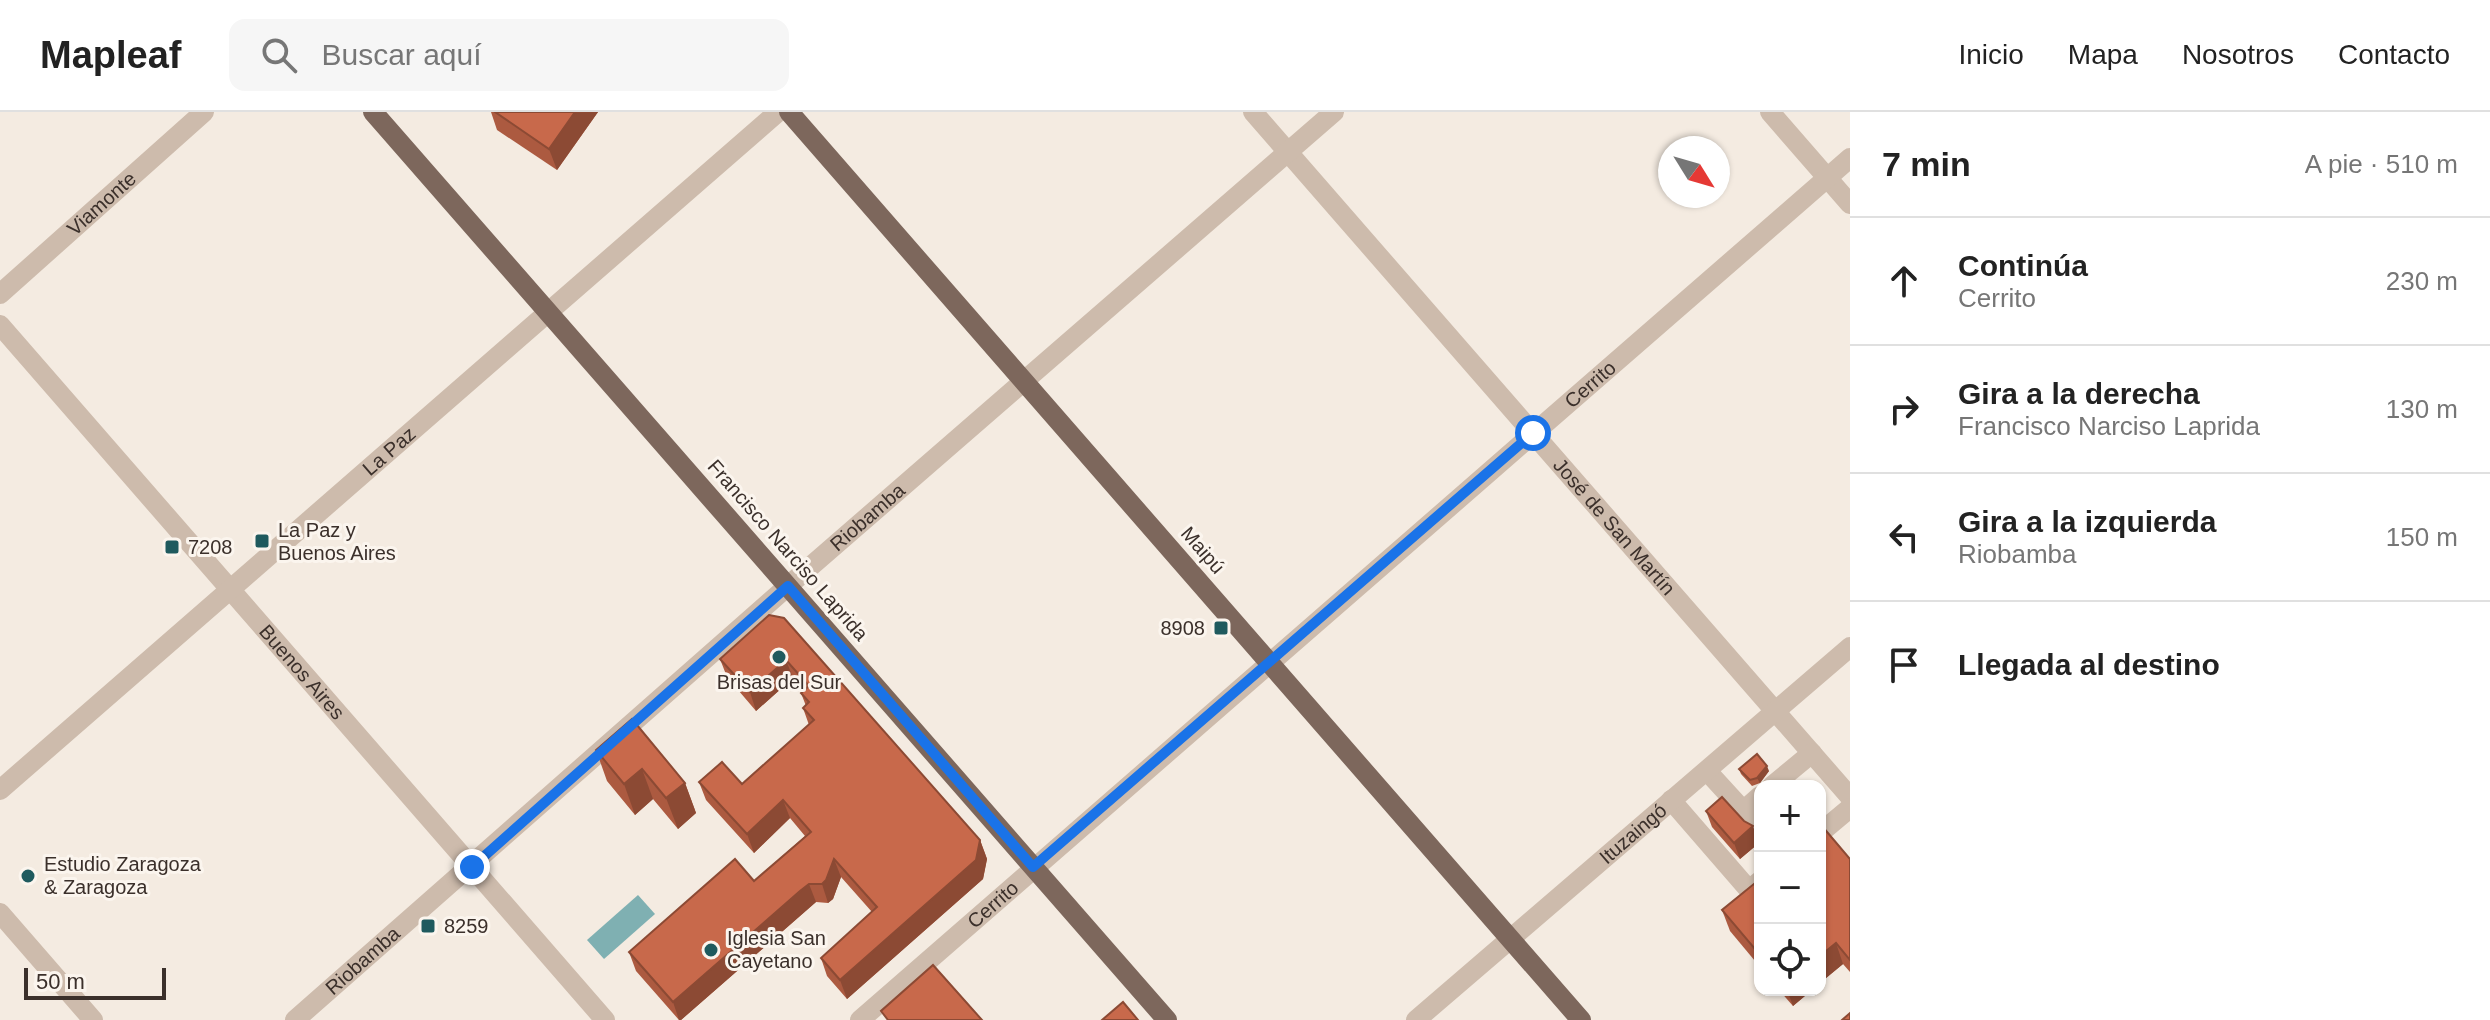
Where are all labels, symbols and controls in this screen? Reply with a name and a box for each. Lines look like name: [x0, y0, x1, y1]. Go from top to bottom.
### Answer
search box: [229, 19, 789, 91]
icon: search: [257, 33, 301, 77]
text: Mapleaf: [40, 34, 181, 76]
text: Buscar aquí: [321, 38, 482, 71]
text: Inicio: [1958, 39, 2024, 70]
text: Mapa: [2068, 39, 2138, 70]
text: Nosotros: [2182, 39, 2294, 70]
text: Contacto: [2338, 39, 2450, 70]
north arrow: [1658, 136, 1730, 208]
text: 7 min: [1882, 145, 1971, 183]
text: A pie · 510 m: [2305, 149, 2458, 179]
street label: Viamonte: [63, 167, 140, 240]
text: Continúa: [1958, 249, 2088, 282]
icon: ahead: [1882, 259, 1926, 303]
text: 230 m: [2386, 266, 2458, 296]
text: Cerrito: [1958, 283, 2036, 313]
street label: Cerrito: [1560, 356, 1620, 412]
text: Gira a la derecha: [1958, 377, 2200, 410]
icon: right: [1882, 387, 1926, 431]
text: 130 m: [2386, 394, 2458, 424]
text: Francisco Narciso Laprida: [1958, 411, 2260, 441]
route start: [1515, 415, 1551, 451]
street label: La Paz: [358, 422, 420, 480]
street label: José de San Martín: [1549, 454, 1680, 599]
street label: Francisco Narciso Laprida: [703, 455, 873, 646]
street label: Riobamba: [826, 478, 910, 555]
text: Gira a la izquierda: [1958, 505, 2216, 538]
icon: left: [1882, 515, 1926, 559]
place label: La Paz y Buenos Aires: [278, 519, 396, 564]
street label: Maipú: [1177, 522, 1229, 578]
text: 150 m: [2386, 522, 2458, 552]
marker: La Paz y Buenos Aires: [253, 532, 271, 550]
place label: 7208: [188, 536, 233, 558]
marker: 7208: [163, 538, 181, 556]
text: Riobamba: [1958, 539, 2077, 569]
place label: 8908: [1161, 617, 1205, 639]
marker: 8908: [1212, 619, 1230, 637]
street label: Buenos Aires: [255, 620, 349, 724]
icon: arrive: [1882, 643, 1926, 687]
marker: Brisas del Sur: [770, 648, 788, 666]
text: Llegada al destino: [1958, 648, 2220, 681]
place label: Brisas del Sur: [717, 671, 842, 693]
map controls: [1754, 780, 1826, 996]
button: +: [1754, 780, 1826, 852]
street label: Ituzaingó: [1595, 799, 1671, 868]
route end: [454, 849, 490, 885]
button: −: [1754, 852, 1826, 924]
place label: Estudio Zaragoza & Zaragoza: [44, 853, 202, 898]
marker: Estudio Zaragoza & Zaragoza: [19, 867, 37, 885]
street label: Cerrito: [963, 876, 1023, 932]
place label: 8259: [444, 915, 489, 937]
marker: 8259: [419, 917, 437, 935]
street label: Riobamba: [321, 922, 405, 999]
button: locate: [1754, 924, 1826, 996]
place label: Iglesia San Cayetano: [727, 927, 826, 972]
marker: Iglesia San Cayetano: [702, 941, 720, 959]
scale bar: [24, 964, 166, 1000]
text: 50 m: [36, 969, 85, 994]

